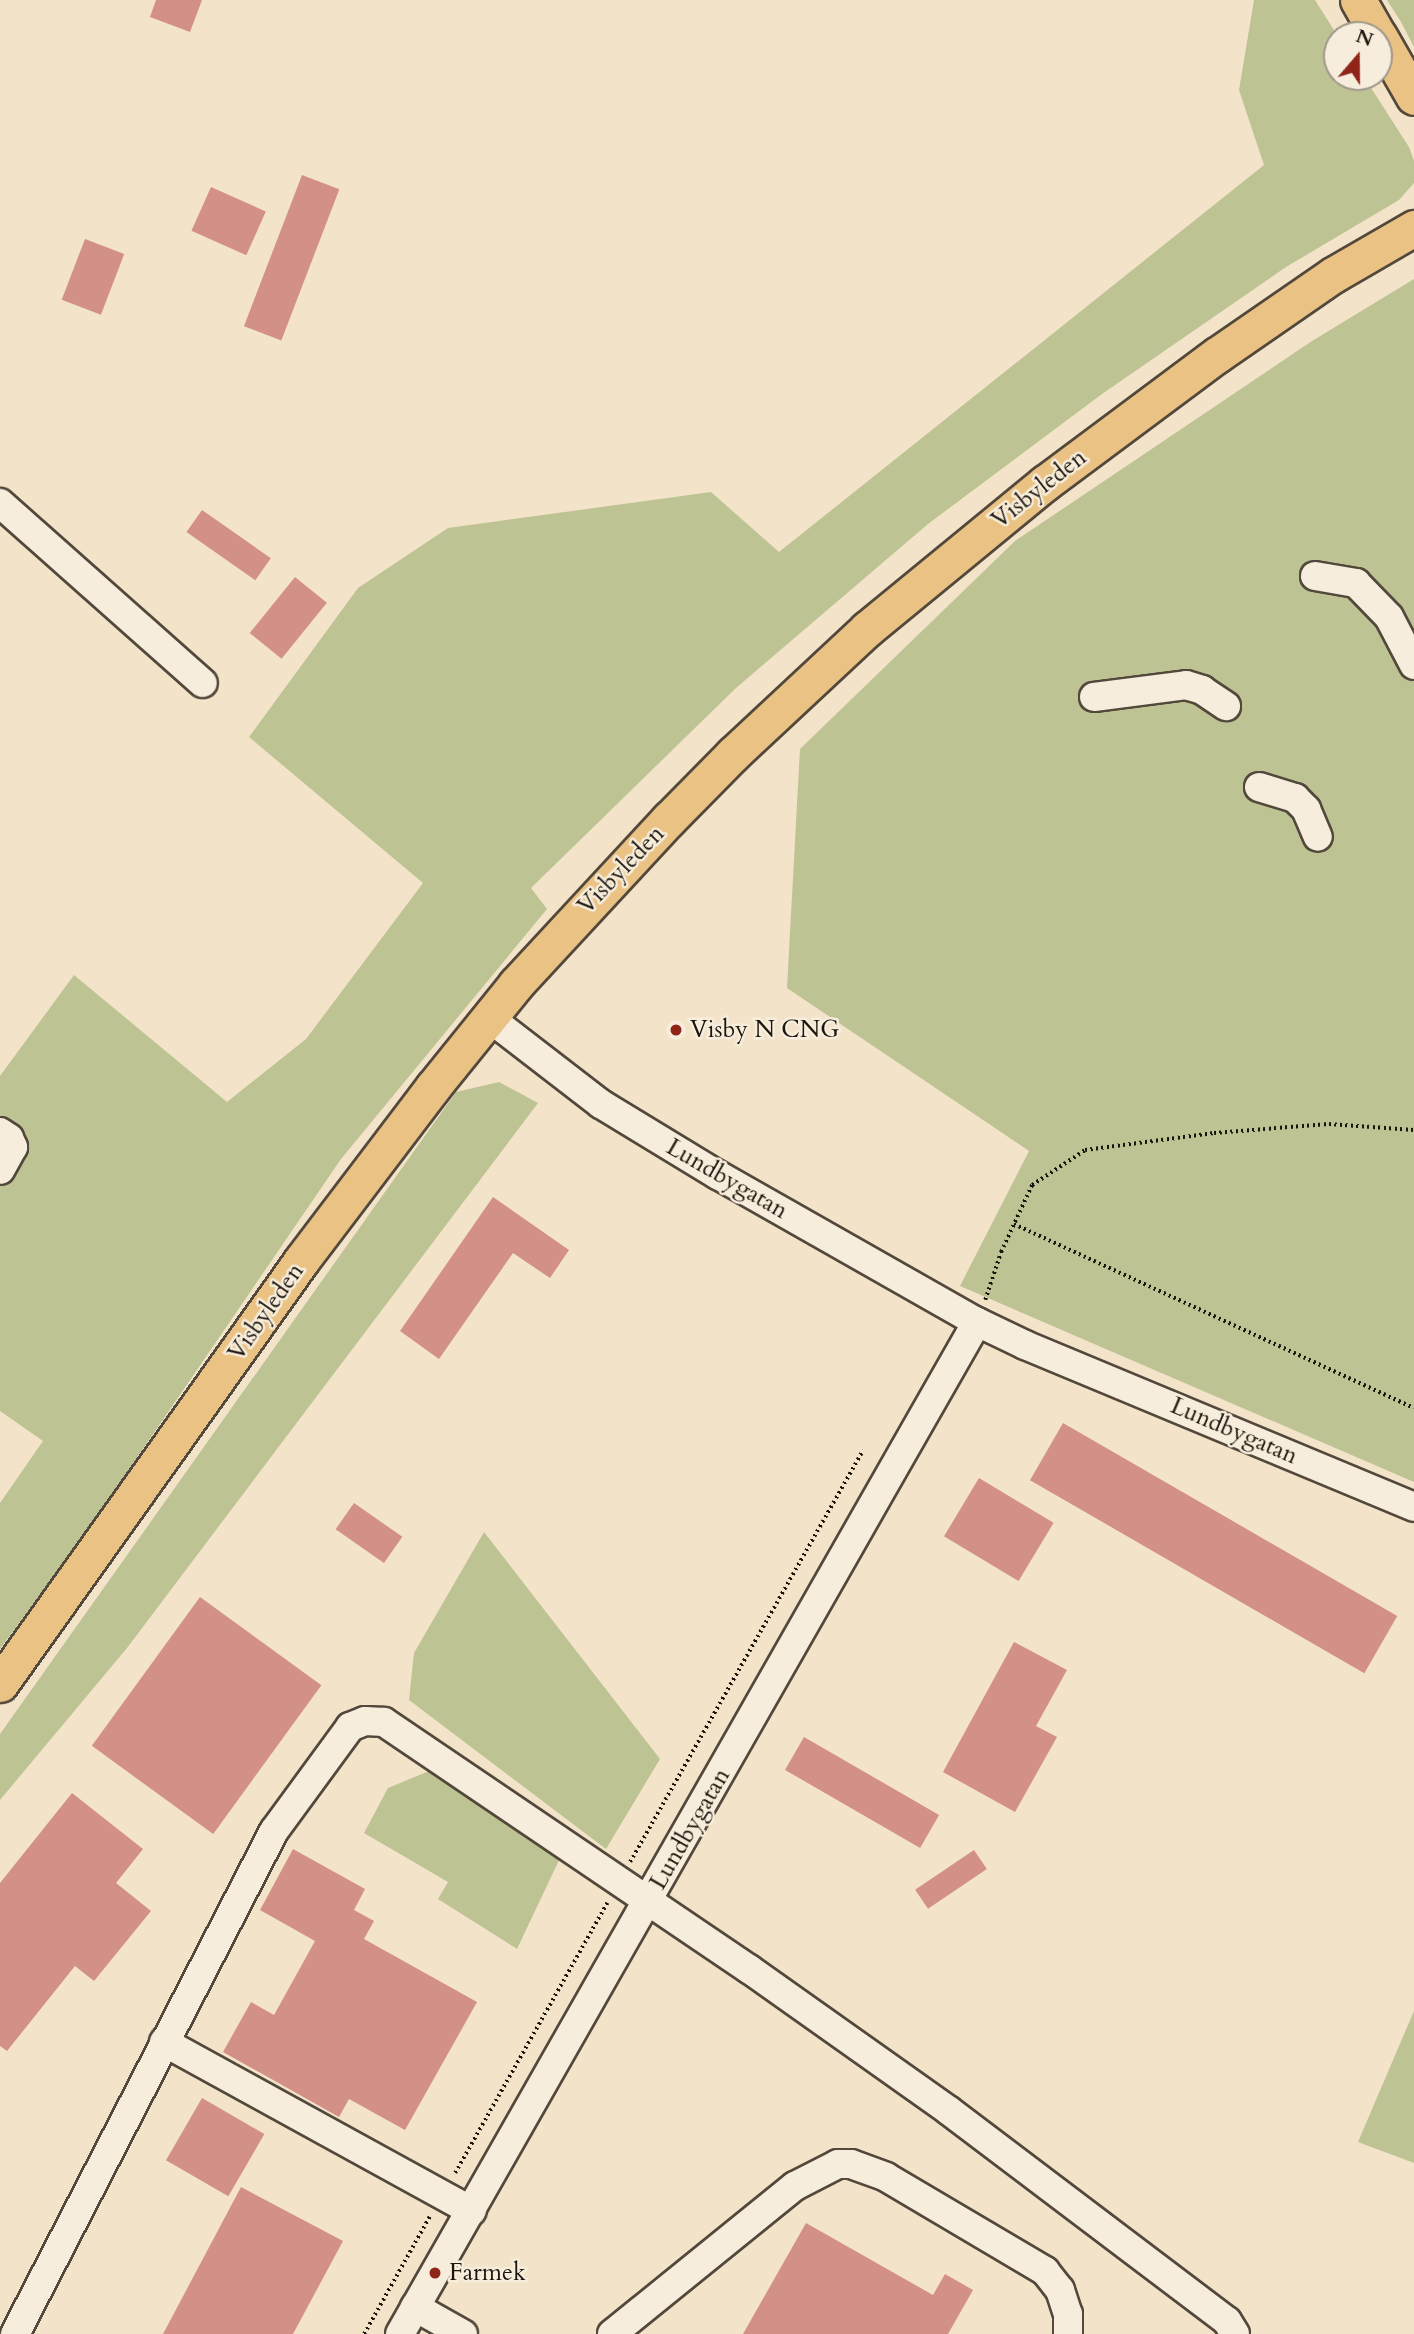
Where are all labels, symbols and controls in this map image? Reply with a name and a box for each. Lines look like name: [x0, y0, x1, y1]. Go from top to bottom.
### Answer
north arrow: [1323, 21, 1393, 91]
text: N: [1352, 23, 1377, 53]
street label: Visbyleden: [986, 443, 1092, 535]
street label: Visbyleden: [572, 820, 670, 920]
place label: Visby N CNG: [690, 1016, 839, 1044]
marker: Visby N CNG: [668, 1022, 684, 1038]
street label: Lundbygatan: [661, 1133, 793, 1225]
street label: Visbyleden: [222, 1258, 310, 1366]
street label: Lundbygatan: [1166, 1391, 1302, 1471]
street label: Lundbygatan: [644, 1763, 736, 1895]
place label: Farmek: [449, 2259, 526, 2287]
marker: Farmek: [427, 2265, 443, 2281]

